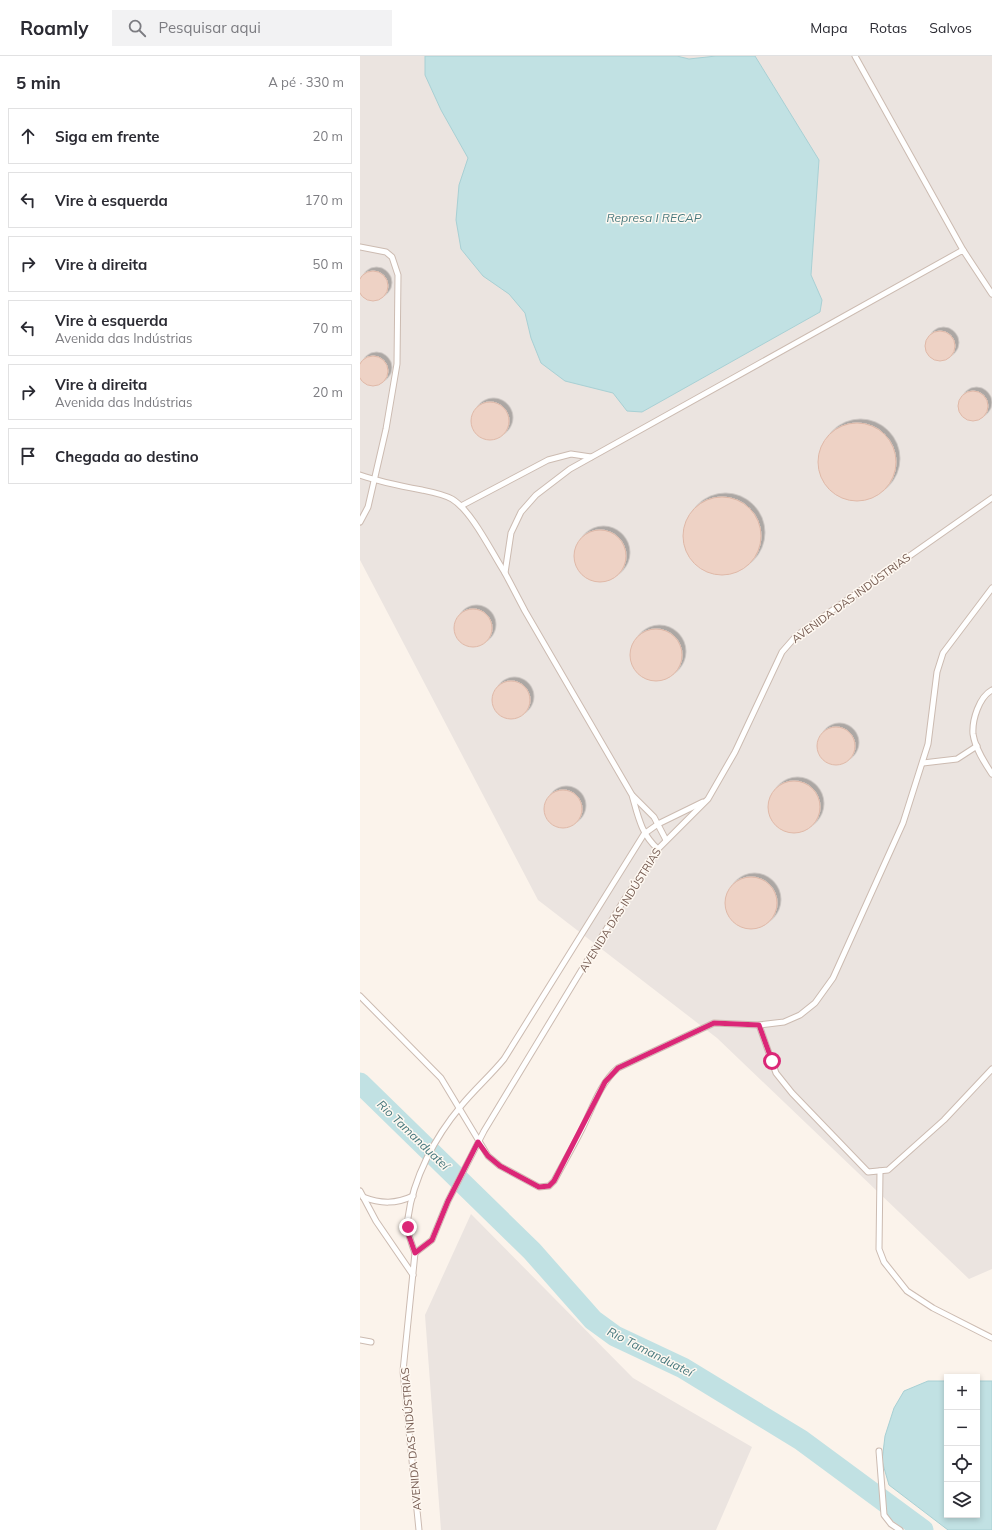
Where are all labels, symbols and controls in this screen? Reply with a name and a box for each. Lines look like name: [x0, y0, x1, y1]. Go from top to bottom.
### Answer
search box: [112, 10, 392, 46]
text: Roamly: [20, 16, 88, 40]
icon: search: [126, 17, 148, 39]
text: Pesquisar aqui: [158, 18, 261, 37]
text: Mapa: [810, 19, 848, 37]
text: Rotas: [870, 19, 907, 37]
text: Salvos: [929, 19, 972, 37]
text: 5 min: [16, 72, 61, 93]
text: A pé · 330 m: [268, 74, 344, 90]
icon: ahead: [17, 125, 39, 147]
text: Siga em frente: [55, 127, 160, 146]
text: 20 m: [313, 128, 343, 144]
icon: left: [17, 189, 39, 211]
text: Vire à esquerda: [55, 191, 168, 210]
text: 170 m: [305, 192, 343, 208]
water label: Represa I RECAP: [606, 210, 702, 225]
icon: right: [17, 253, 39, 275]
text: Vire à direita: [55, 255, 147, 274]
text: 50 m: [313, 256, 343, 272]
text: Vire à esquerda: [55, 311, 168, 330]
icon: left: [17, 317, 39, 339]
text: 70 m: [313, 320, 343, 336]
text: Avenida das Indústrias: [55, 330, 193, 346]
text: Vire à direita: [55, 375, 147, 394]
icon: right: [17, 381, 39, 403]
text: 20 m: [313, 384, 343, 400]
text: Avenida das Indústrias: [55, 394, 193, 410]
icon: arrive: [17, 445, 39, 467]
text: Chegada ao destino: [55, 447, 199, 466]
street label: AVENIDA DAS INDÚSTRIAS: [789, 550, 913, 646]
street label: AVENIDA DAS INDÚSTRIAS: [576, 845, 664, 975]
route start: [763, 1052, 781, 1070]
water label: Rio Tamanduateí: [374, 1096, 454, 1174]
route end: [399, 1218, 417, 1236]
water label: Rio Tamanduateí: [605, 1323, 698, 1381]
street label: AVENIDA DAS INDÚSTRIAS: [398, 1367, 424, 1511]
map controls: [944, 1374, 980, 1518]
button: +: [944, 1374, 980, 1410]
button: −: [944, 1410, 980, 1446]
button: locate: [944, 1446, 980, 1482]
button: layers: [944, 1482, 980, 1518]

